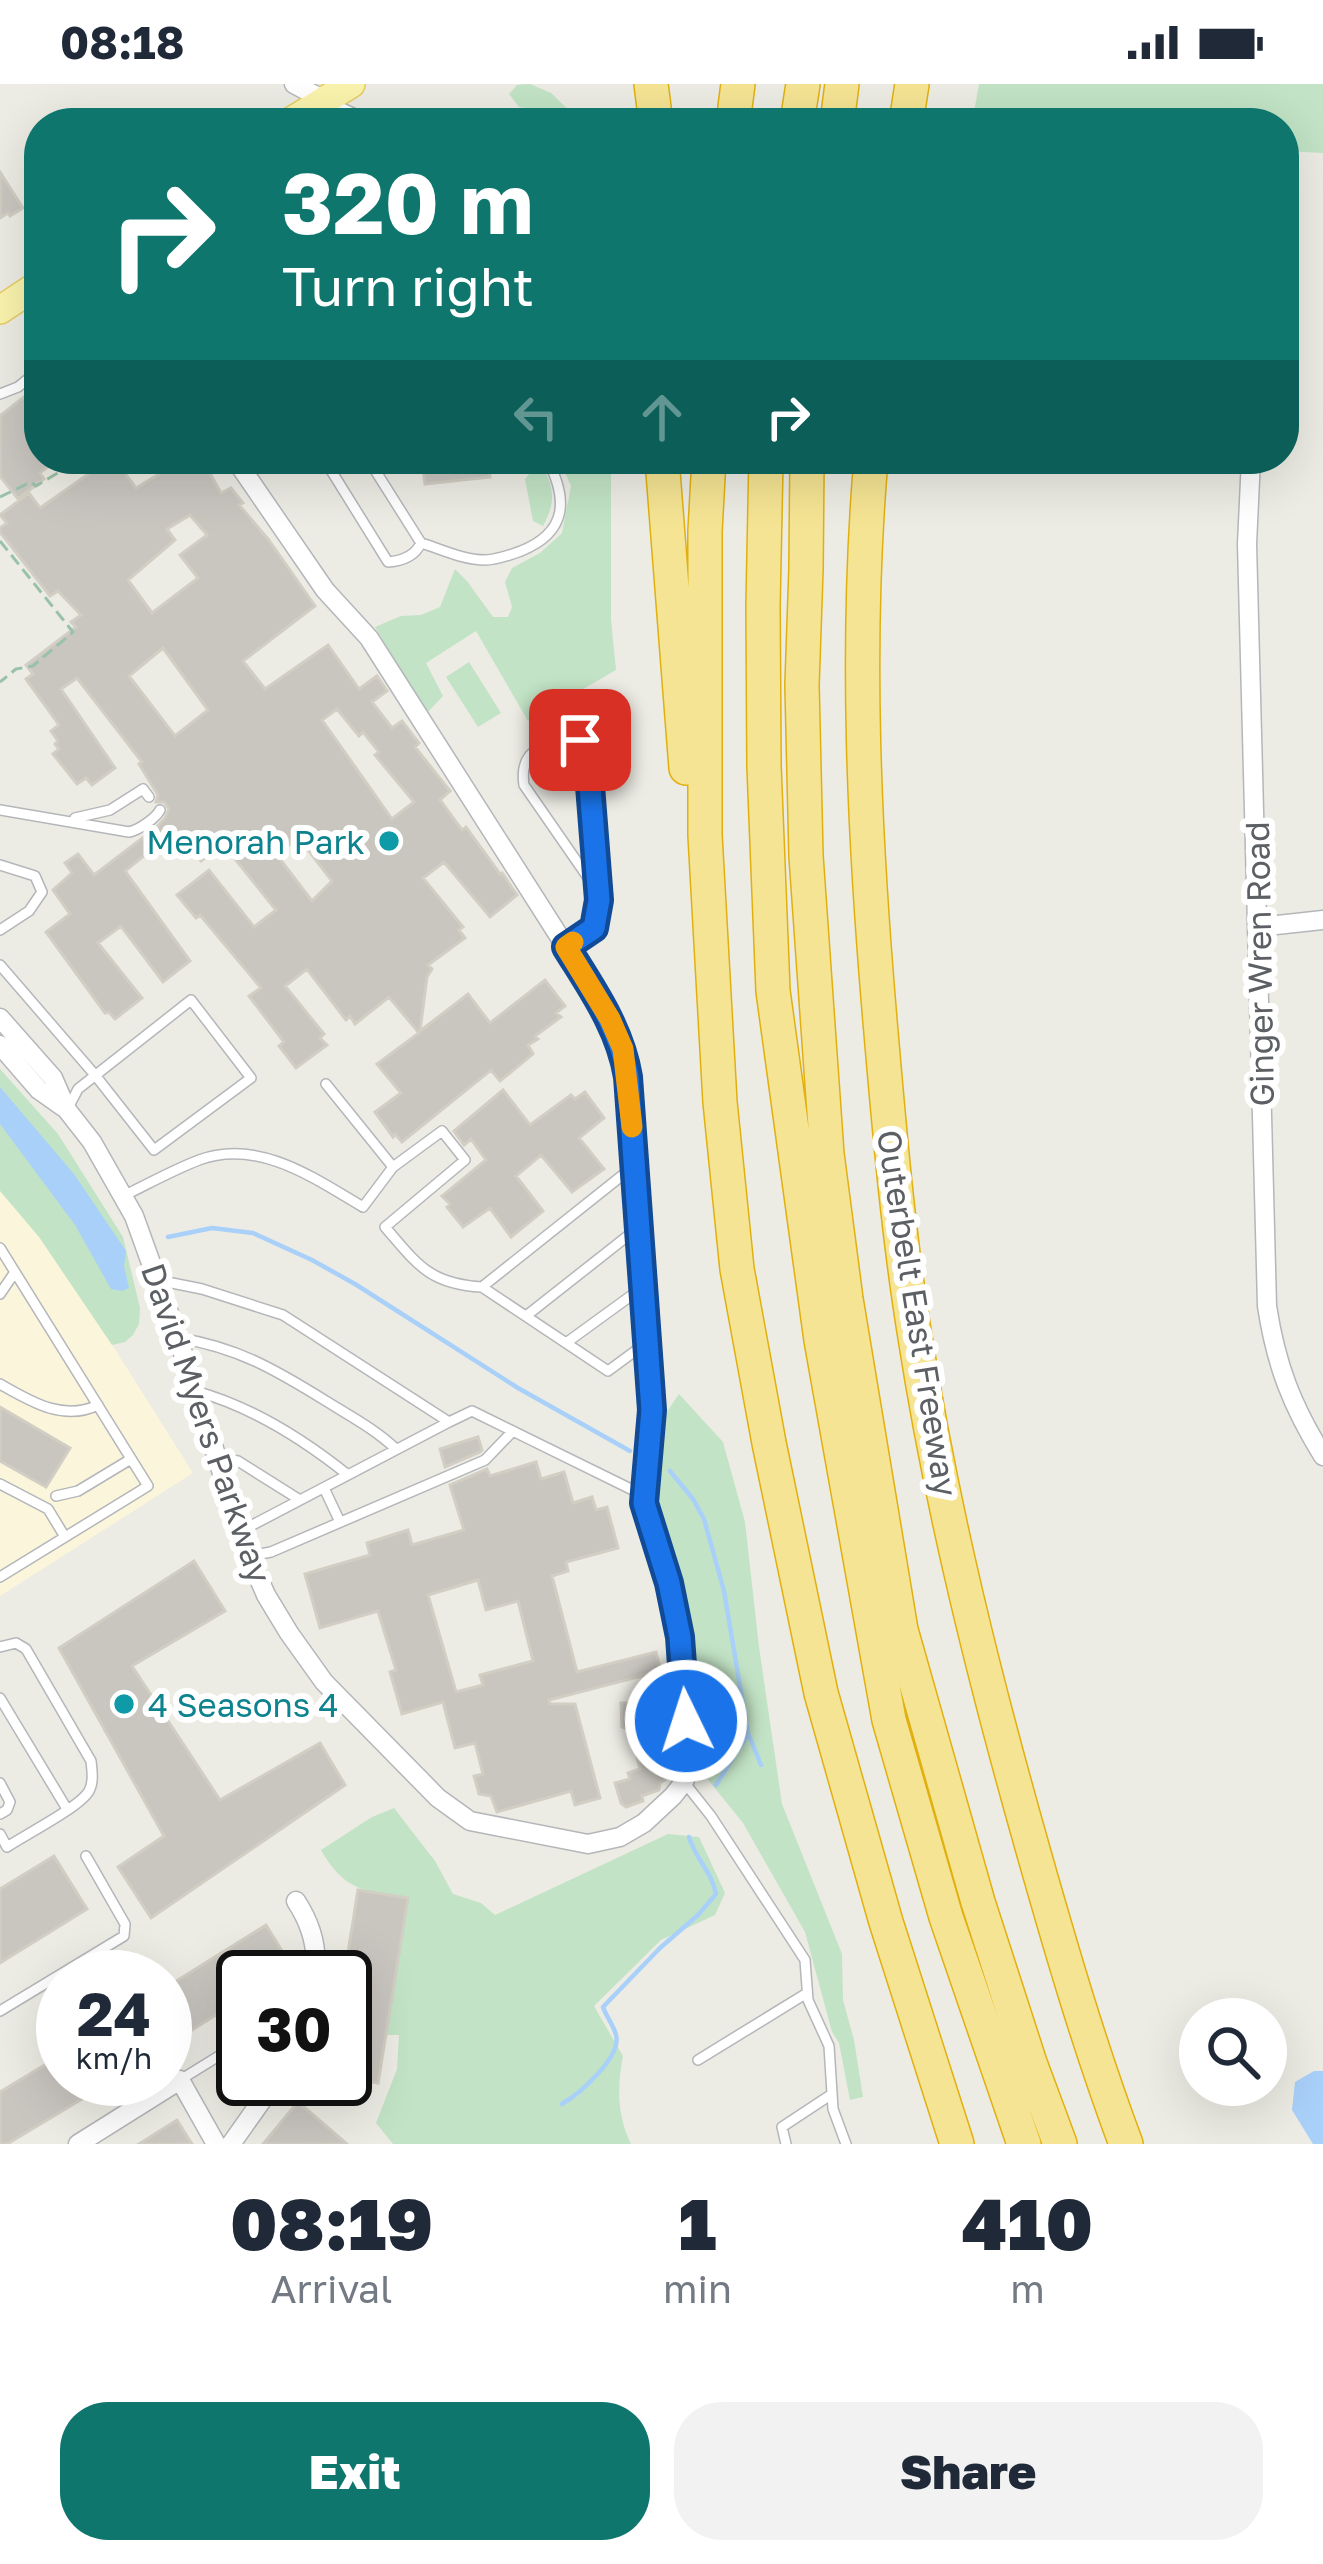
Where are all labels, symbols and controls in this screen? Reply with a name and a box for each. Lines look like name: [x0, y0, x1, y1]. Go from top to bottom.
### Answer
text: 08:18: [60, 15, 184, 69]
text: 320 m: [282, 152, 534, 252]
icon: right: [84, 156, 240, 312]
text: Turn right: [282, 253, 534, 318]
icon: left: [503, 384, 569, 450]
icon: ahead: [629, 384, 695, 450]
icon: right: [755, 384, 821, 450]
pin: [529, 689, 631, 791]
icon: arrive: [547, 707, 613, 773]
street label: Ginger Wren Road: [1237, 821, 1281, 1107]
place label: Menorah Park: [146, 822, 365, 861]
marker: Menorah Park: [376, 828, 402, 854]
street label: Outerbelt East Freeway: [870, 1127, 966, 1499]
street label: David Myers Parkway: [134, 1258, 280, 1588]
position arrow: [623, 1658, 749, 1784]
place label: 4 Seasons 4: [148, 1685, 339, 1724]
marker: 4 Seasons 4: [111, 1691, 137, 1717]
speed limit sign: 30: [216, 1950, 372, 2106]
text: 24: [77, 1977, 151, 2049]
map controls: [1179, 1998, 1287, 2106]
button: search: [1179, 1998, 1287, 2106]
text: km/h: [76, 2040, 152, 2076]
text: 08:19: [230, 2179, 433, 2266]
text: 1: [678, 2179, 717, 2266]
text: 410: [962, 2179, 1093, 2266]
text: Arrival: [270, 2265, 393, 2312]
text: min: [663, 2265, 732, 2312]
text: m: [1010, 2265, 1045, 2312]
button: Exit: [60, 2402, 650, 2540]
button: Share: [674, 2402, 1263, 2540]

